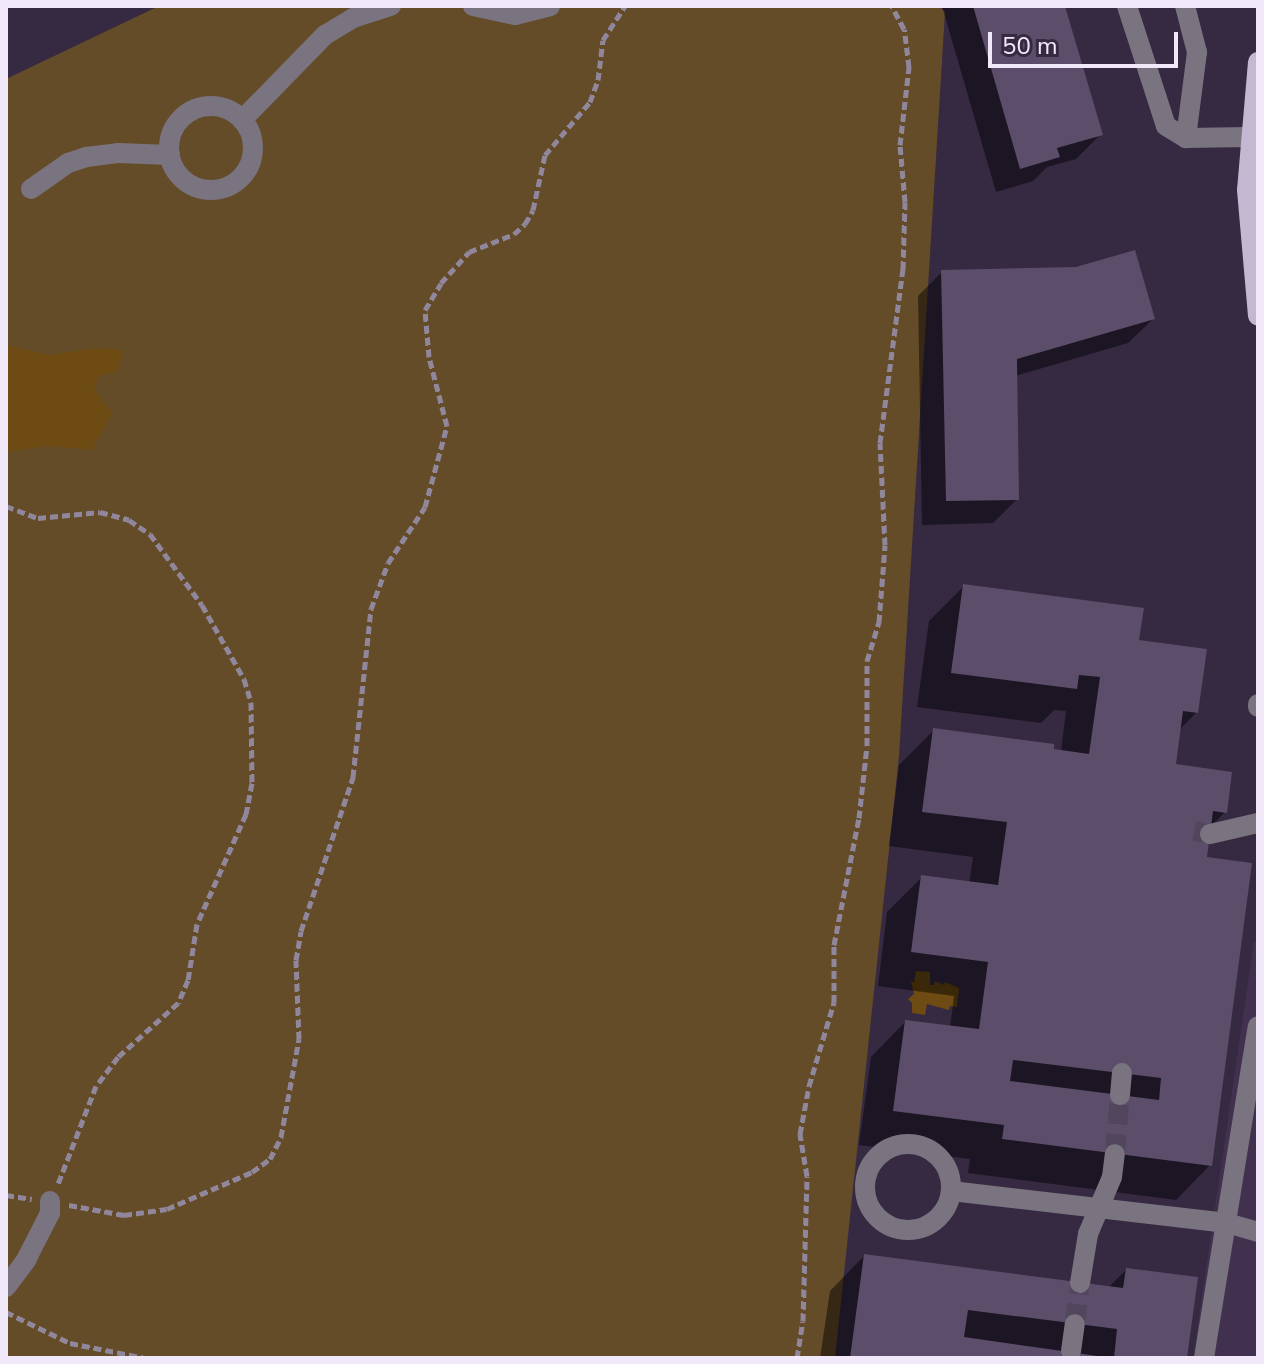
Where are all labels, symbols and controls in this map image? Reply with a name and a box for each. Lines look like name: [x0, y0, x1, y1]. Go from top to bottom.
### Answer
scale bar: [992, 16, 1182, 66]
text: 50 m: [1002, 30, 1058, 62]

